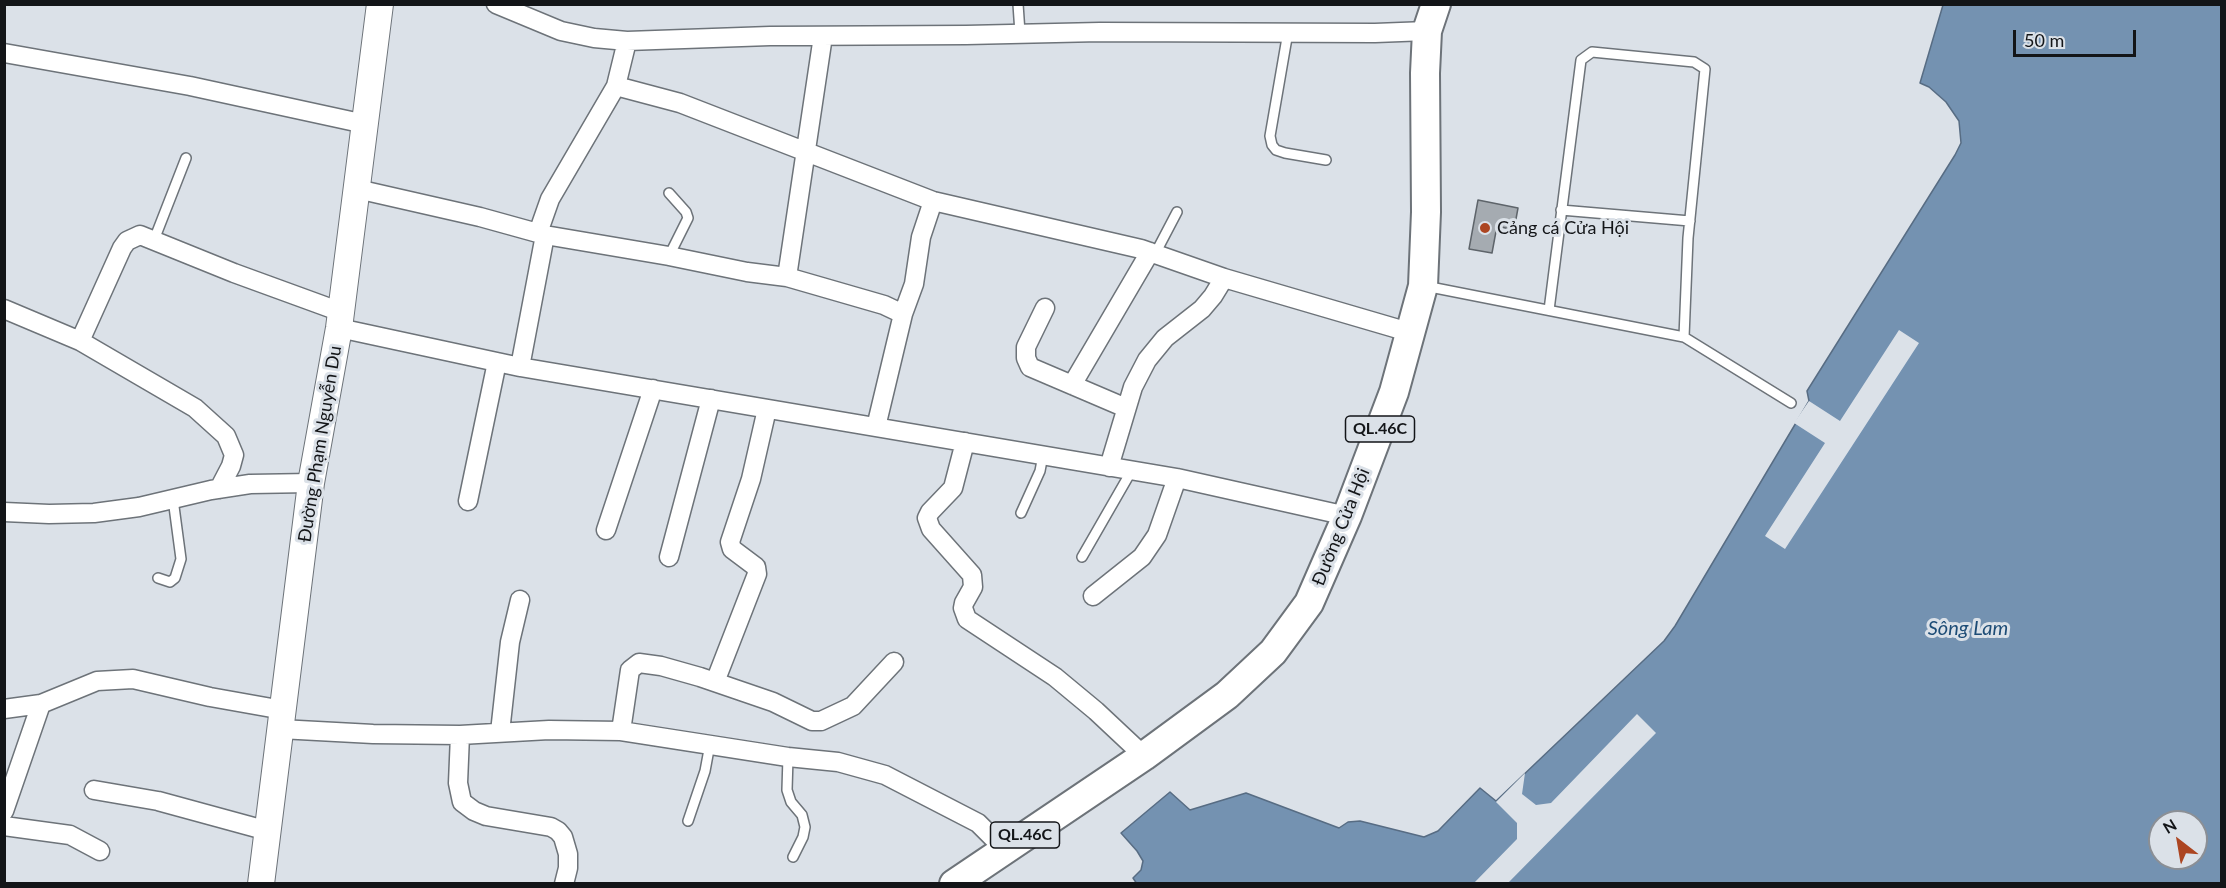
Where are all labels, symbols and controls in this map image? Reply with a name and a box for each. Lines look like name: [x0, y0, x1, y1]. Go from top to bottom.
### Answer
scale bar: [2016, 18, 2139, 56]
text: 50 m: [2024, 29, 2064, 51]
place label: Cảng cá Cửa Hội: [1497, 217, 1629, 239]
marker: Cảng cá Cửa Hội: [1478, 221, 1492, 235]
street label: Đường Phạm Nguyễn Du: [294, 344, 346, 544]
road number: QL.46C: [1346, 416, 1414, 442]
street label: Đường Cửa Hội: [1308, 465, 1374, 589]
water label: Sông Lam: [1928, 617, 2008, 641]
north arrow: [2148, 810, 2208, 870]
text: N: [2159, 815, 2180, 837]
road number: QL.46C: [990, 822, 1060, 848]

